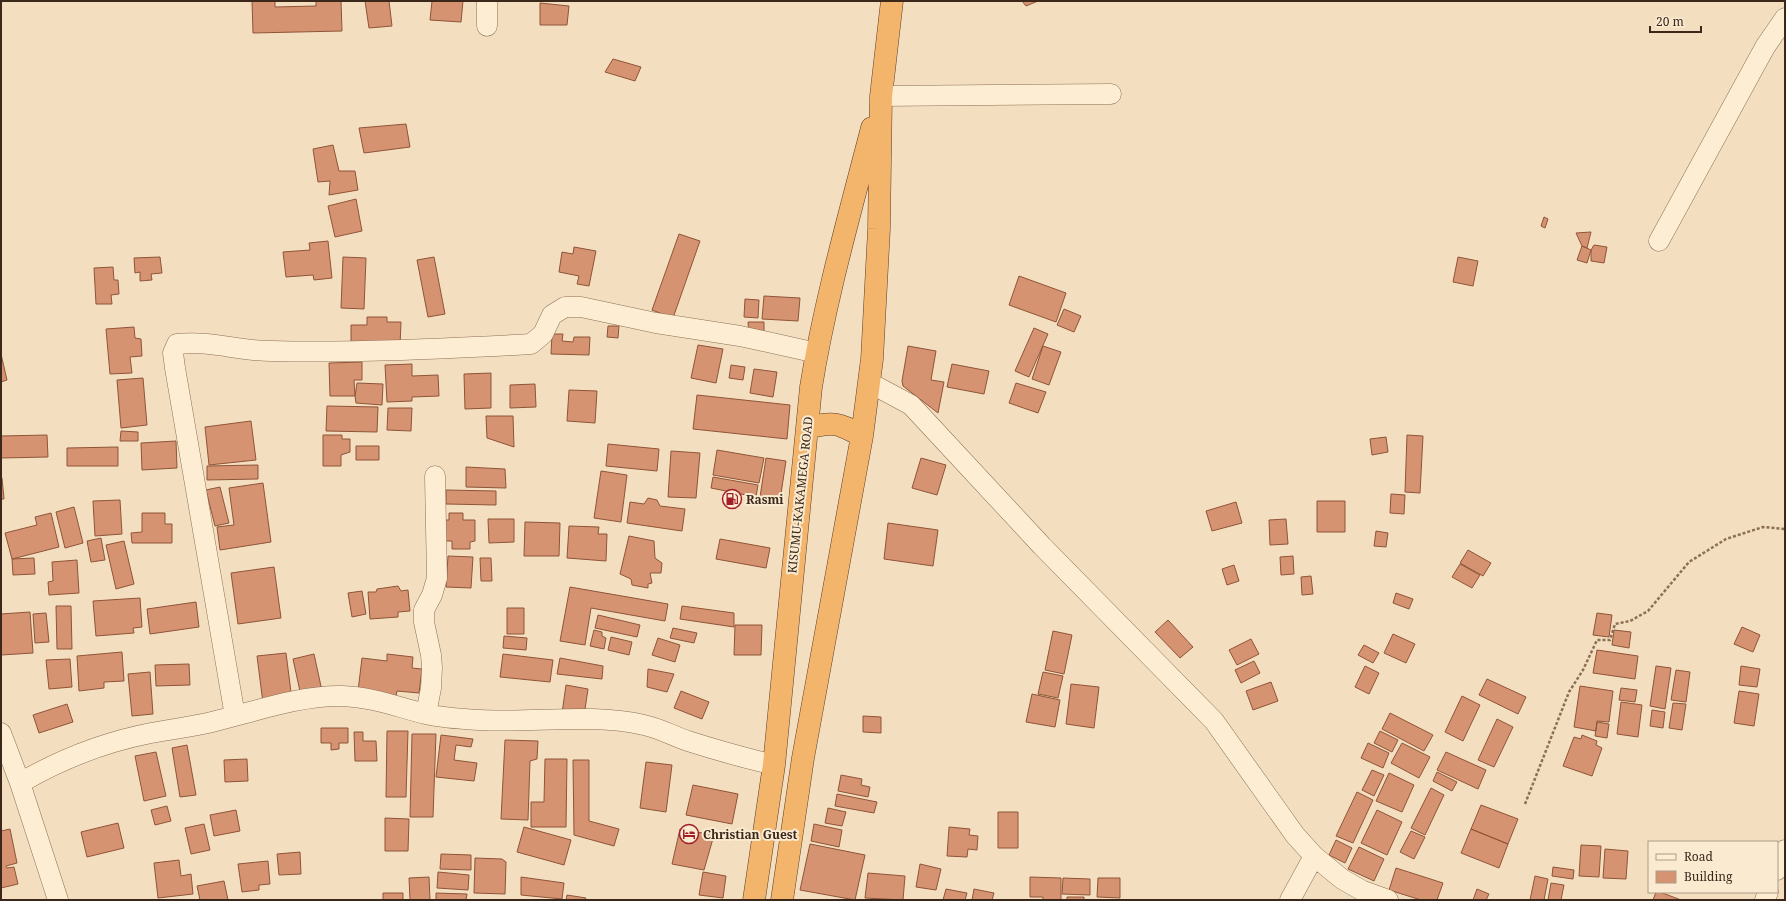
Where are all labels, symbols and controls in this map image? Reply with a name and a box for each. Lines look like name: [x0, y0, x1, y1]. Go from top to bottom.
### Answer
scale bar: [1650, 8, 1701, 34]
text: 20 m: [1656, 13, 1684, 30]
street label: KISUMU-KAKAMEGA ROAD: [783, 415, 817, 574]
fuel station icon: Rasmi: [721, 488, 743, 510]
place label: Rasmi: [746, 491, 784, 508]
hotel icon: Christian Guest: [678, 823, 700, 845]
place label: Christian Guest: [703, 826, 798, 843]
legend: [1648, 841, 1778, 893]
text: Road: [1684, 848, 1714, 865]
text: Building: [1684, 868, 1733, 885]

